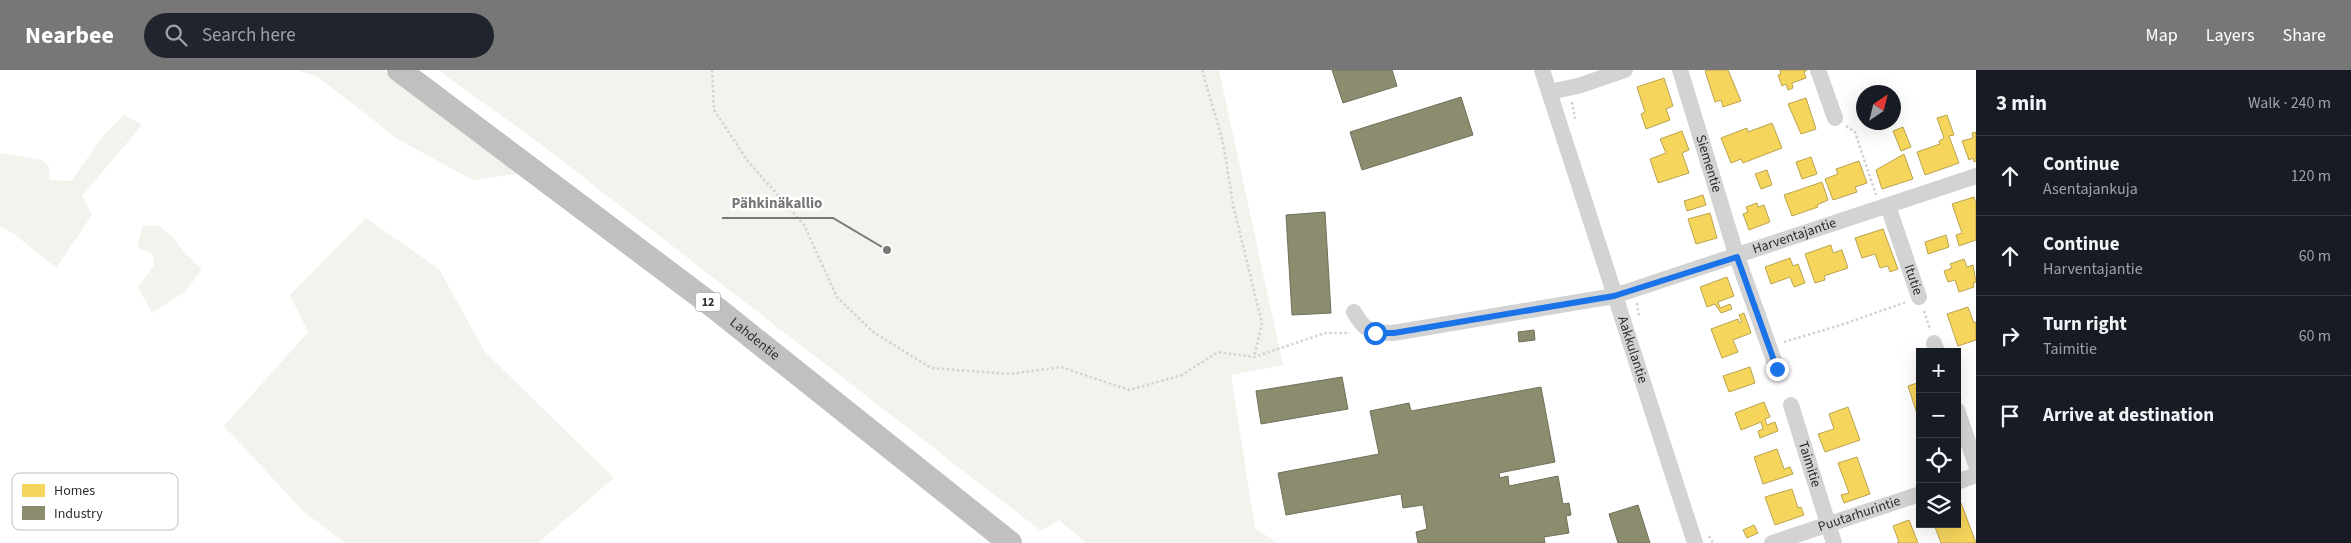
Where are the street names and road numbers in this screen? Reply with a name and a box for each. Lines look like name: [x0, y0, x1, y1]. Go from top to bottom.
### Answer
street label: Siementie: [1690, 132, 1727, 195]
street label: Harventajantie: [1750, 213, 1839, 259]
street label: Itutie: [1899, 262, 1928, 298]
road number: 12: [696, 292, 720, 312]
street label: Lahdentie: [725, 313, 784, 365]
street label: Aakkulantie: [1612, 313, 1653, 386]
street label: Taimitie: [1793, 439, 1826, 490]
street label: Puutarhurintie: [1815, 491, 1903, 537]

